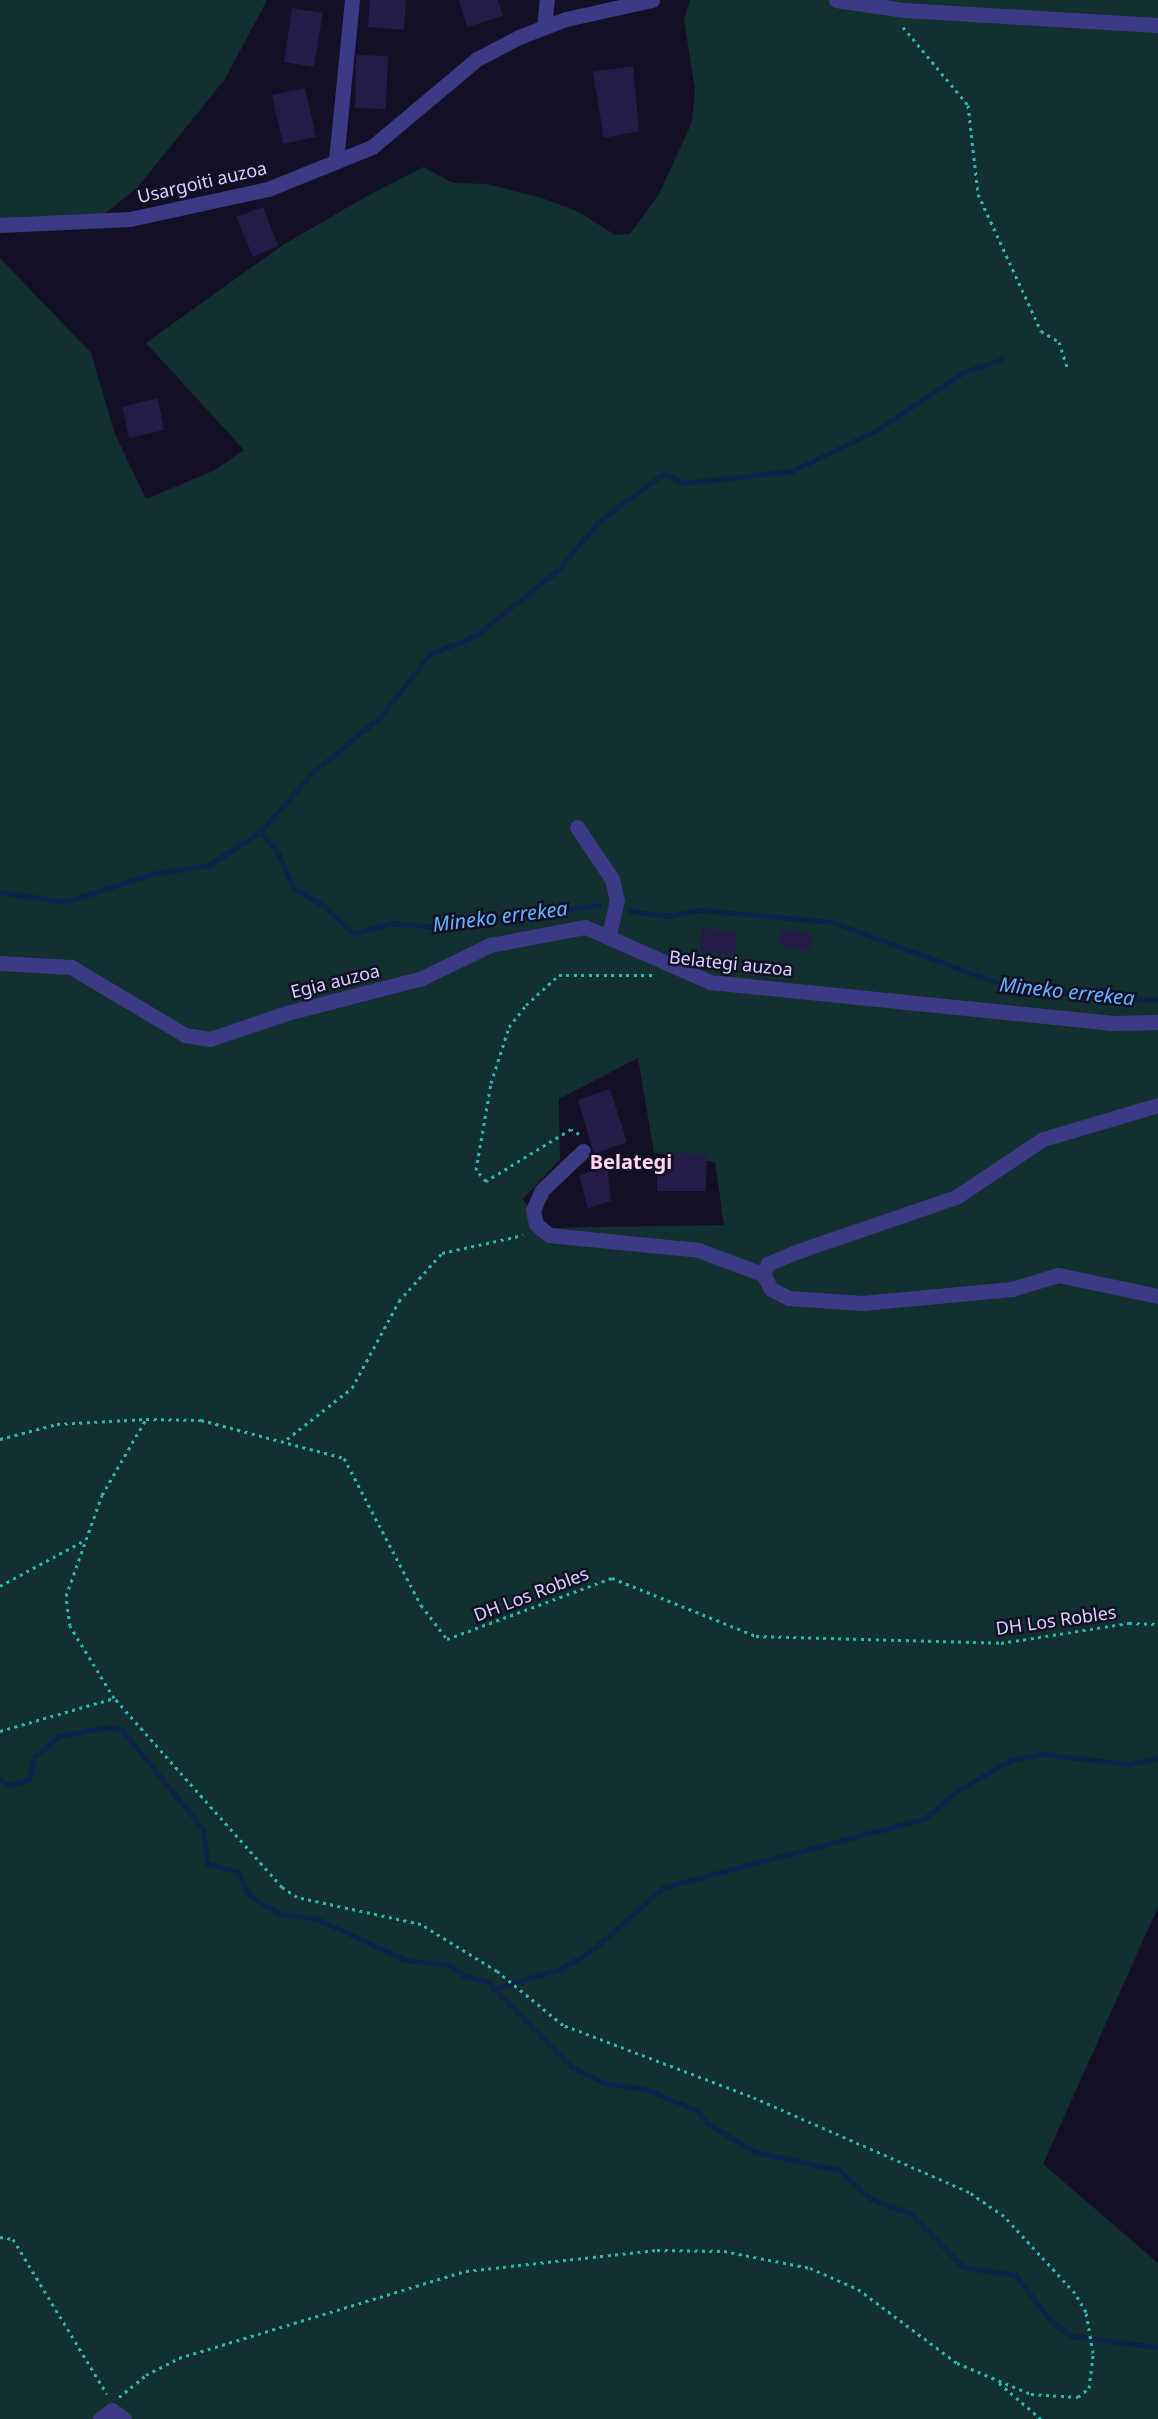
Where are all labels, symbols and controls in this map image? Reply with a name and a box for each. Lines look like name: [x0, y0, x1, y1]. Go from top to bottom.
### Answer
street label: Usargoiti auzoa: [135, 157, 269, 207]
water label: Mineko errekea: [431, 896, 569, 936]
street label: Belategi auzoa: [668, 946, 794, 980]
street label: Egia auzoa: [288, 959, 382, 1003]
water label: Mineko errekea: [998, 972, 1136, 1010]
district label: Belategi: [590, 1149, 672, 1173]
street label: DH Los Robles: [470, 1562, 592, 1626]
street label: DH Los Robles: [994, 1601, 1118, 1639]

